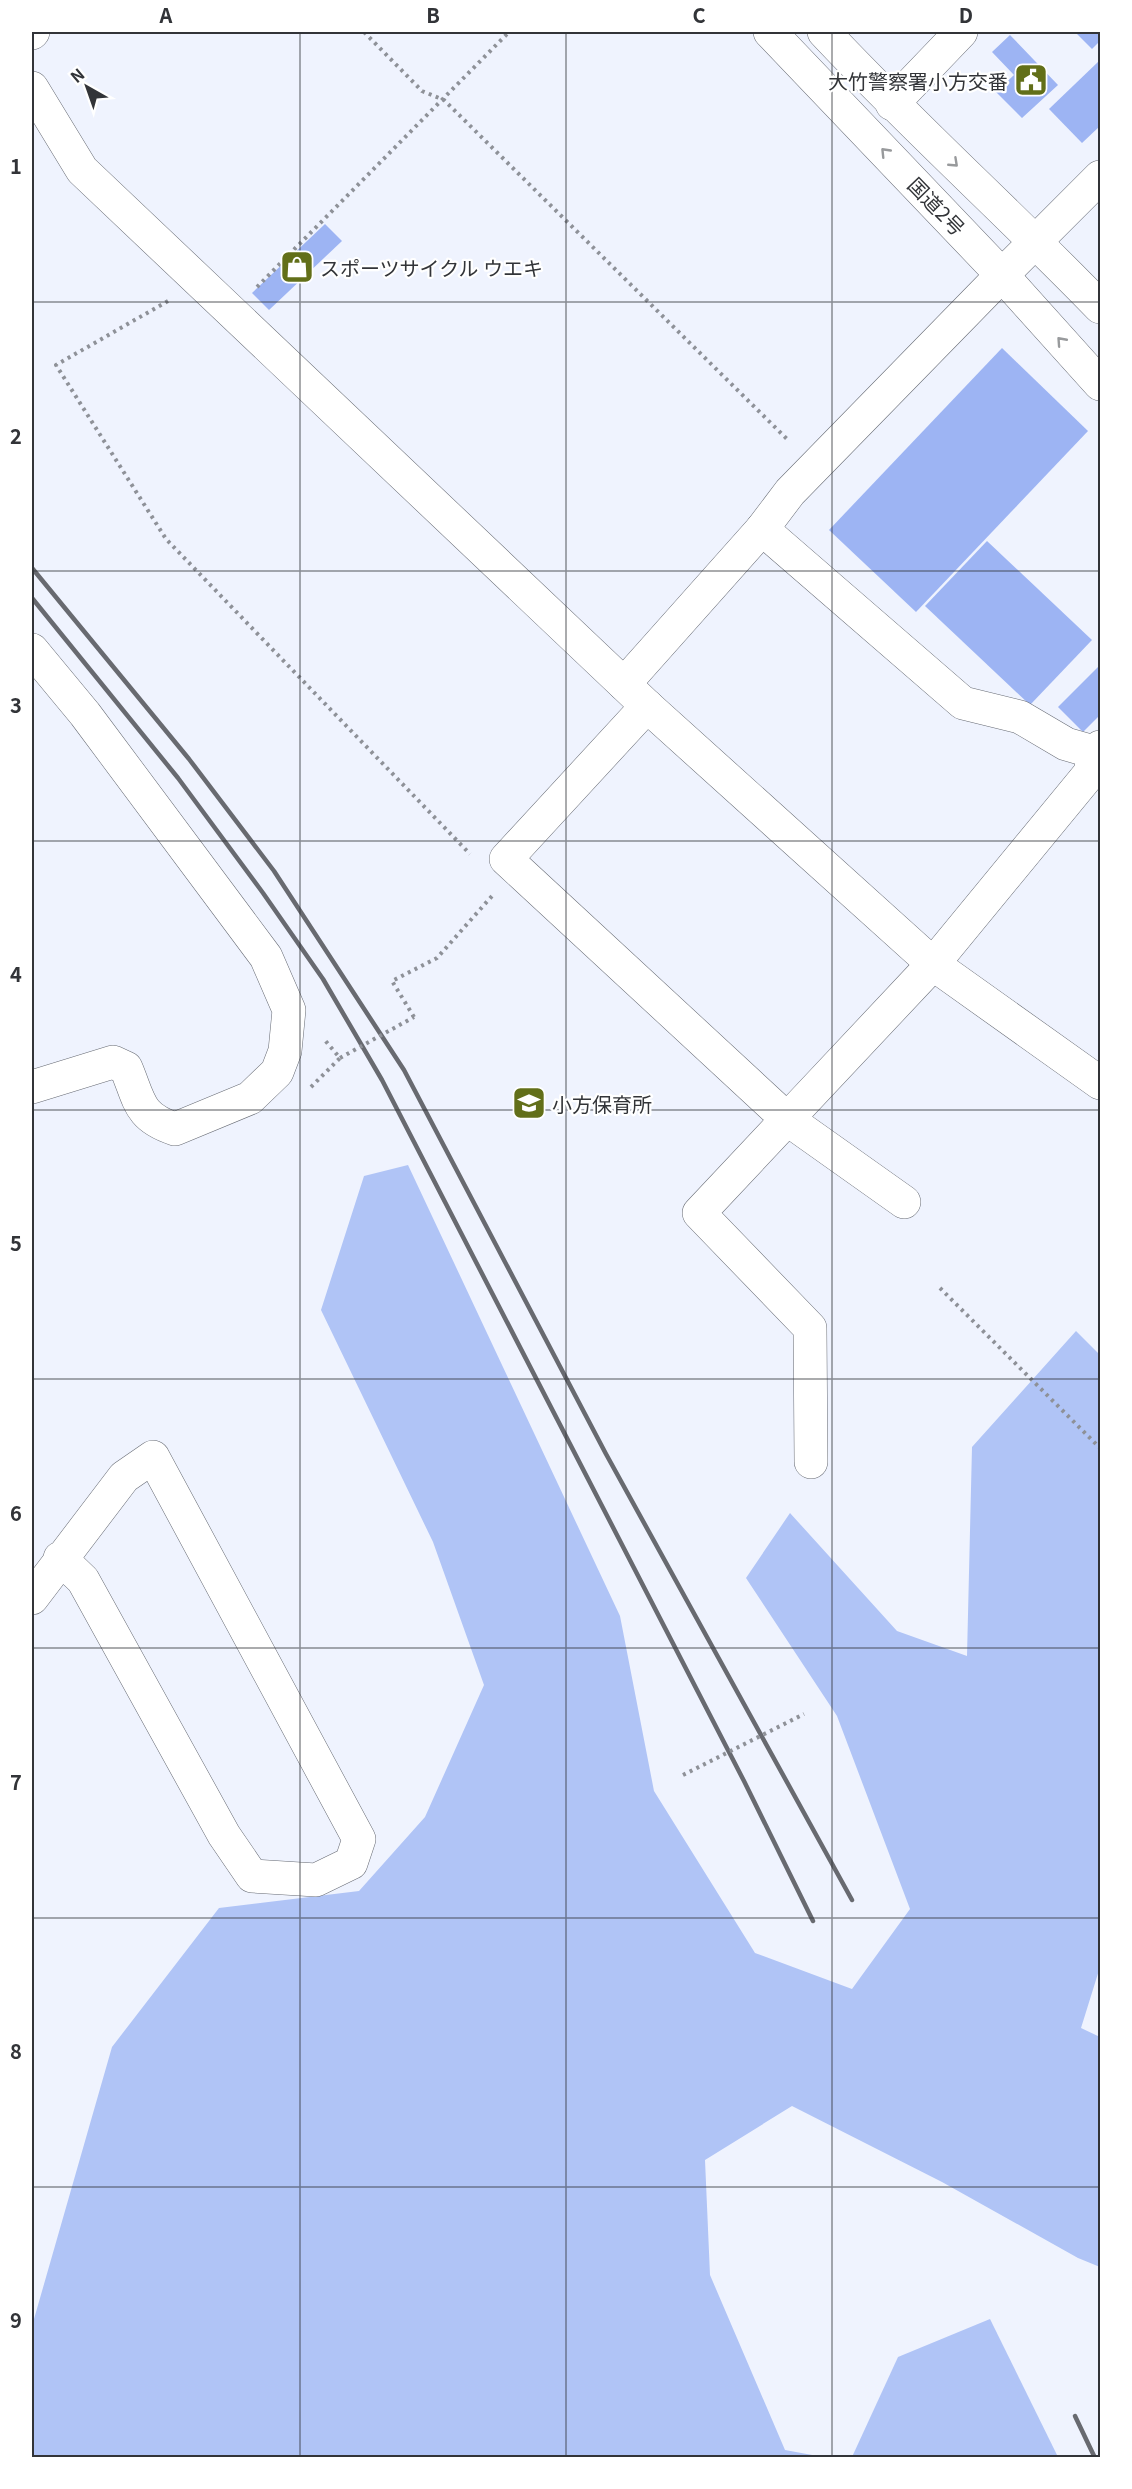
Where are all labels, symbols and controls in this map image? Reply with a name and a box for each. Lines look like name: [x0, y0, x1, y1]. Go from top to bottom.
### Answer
text: A: [159, 0, 173, 29]
text: B: [426, 0, 440, 29]
text: C: [692, 0, 706, 29]
text: D: [959, 0, 973, 29]
north arrow: [57, 57, 117, 117]
text: N: [64, 62, 89, 88]
public building icon: 大竹警察署小方交番: [1013, 62, 1049, 98]
place label: 大竹警察署小方交番: [828, 66, 1008, 95]
one-way arrow: [881, 149, 892, 159]
text: 1: [10, 151, 22, 180]
one-way arrow: [946, 155, 957, 166]
street label: 国道2号: [902, 170, 972, 242]
shop icon: スポーツサイクル ウエキ: [279, 249, 315, 285]
place label: スポーツサイクル ウエキ: [320, 253, 543, 282]
one-way arrow: [1057, 337, 1068, 347]
text: 2: [10, 421, 22, 450]
text: 3: [10, 690, 22, 719]
text: 4: [10, 959, 22, 988]
school or university icon: 小方保育所: [511, 1085, 547, 1121]
place label: 小方保育所: [552, 1089, 652, 1118]
text: 5: [10, 1228, 22, 1257]
text: 6: [10, 1498, 22, 1527]
text: 7: [10, 1767, 22, 1796]
text: 8: [10, 2036, 22, 2065]
text: 9: [10, 2305, 22, 2334]

